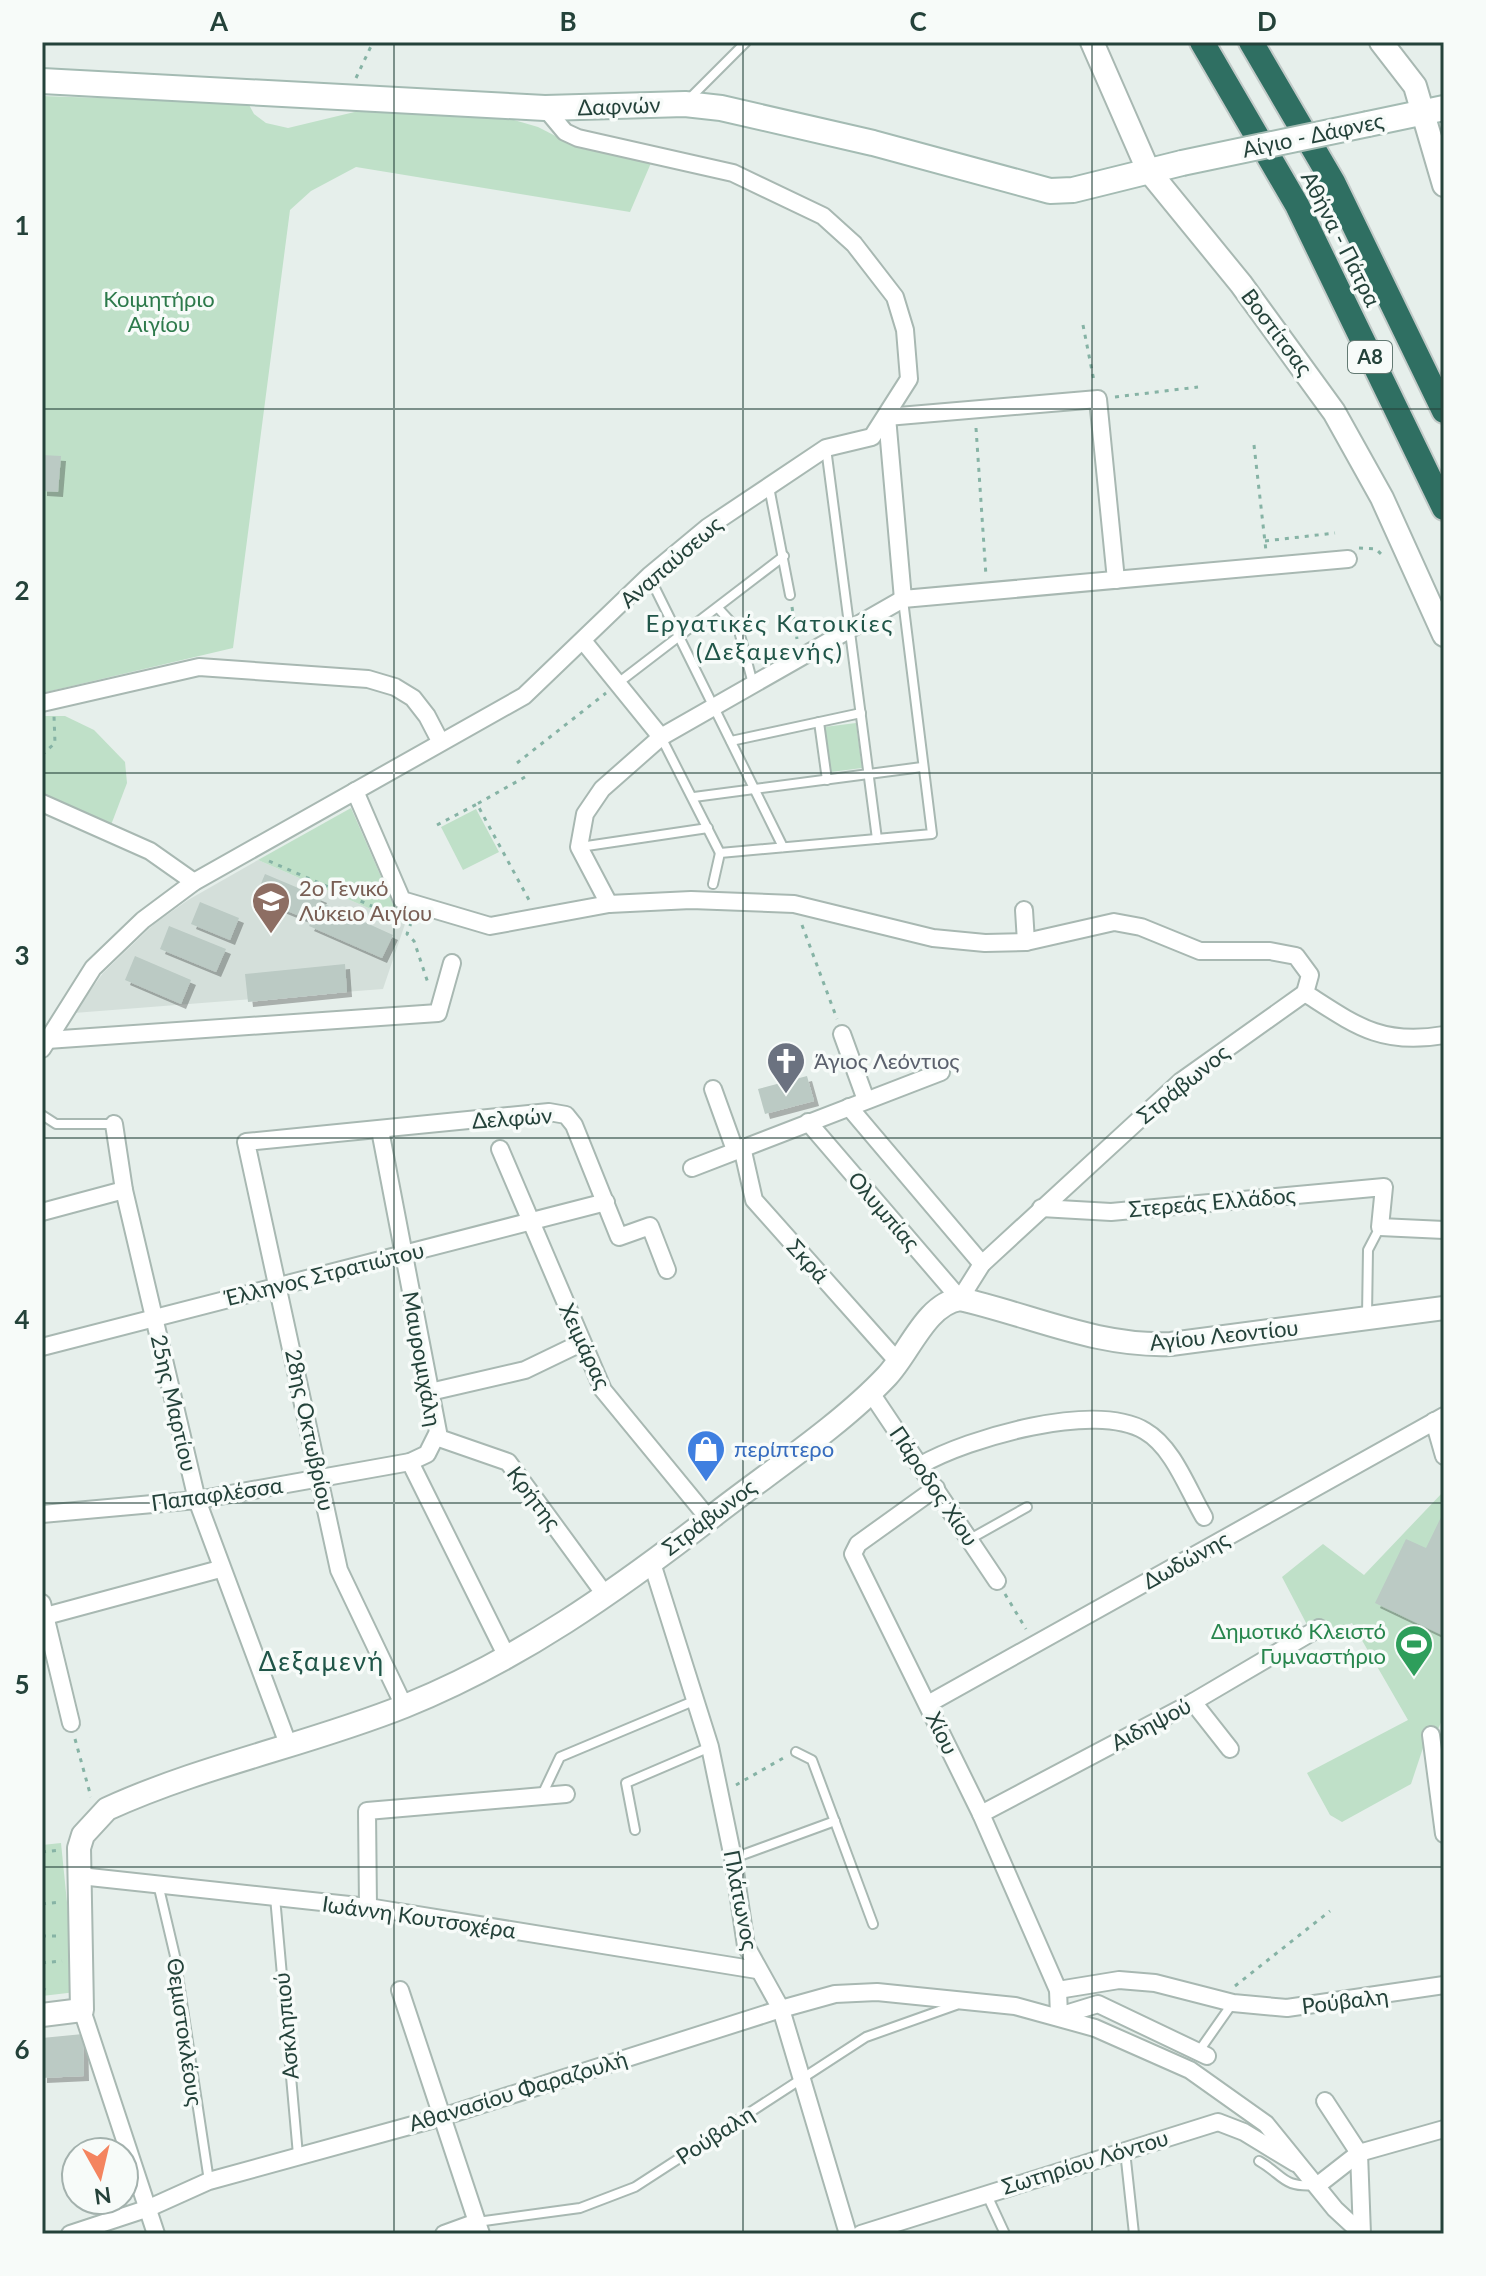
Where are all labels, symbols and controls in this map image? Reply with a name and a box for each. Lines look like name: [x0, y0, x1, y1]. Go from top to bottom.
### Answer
text: A: [209, 5, 229, 37]
text: B: [559, 5, 577, 37]
text: C: [909, 5, 927, 37]
text: D: [1257, 5, 1277, 37]
street label: Δαφνών: [577, 91, 661, 120]
street label: Αίγιο - Δάφνες: [1240, 106, 1386, 163]
street label: Αθήνα - Πάτρα: [1296, 167, 1387, 311]
text: 1: [14, 209, 30, 241]
street label: Βοστίτσας: [1236, 283, 1319, 380]
park label: Κοιμητήριο Αιγίου: [103, 285, 215, 337]
road number: Α8: [1348, 341, 1392, 373]
street label: Αναπαύσεως: [614, 510, 727, 613]
text: 2: [14, 574, 30, 606]
district label: Εργατικές Κατοικίες (Δεξαμενής): [646, 608, 894, 665]
place label: 2ο Γενικό Λύκειο Αιγίου: [299, 874, 432, 926]
school or university icon: 2ο Γενικό Λύκειο Αιγίου: [250, 880, 292, 935]
text: 3: [14, 939, 30, 971]
street label: Στράβωνος: [1131, 1038, 1234, 1129]
church icon: Άγιος Λεόντιος: [765, 1040, 807, 1095]
place label: Άγιος Λεόντιος: [814, 1047, 960, 1074]
street label: Δελφών: [471, 1101, 553, 1134]
street label: Ολυμπίας: [843, 1166, 926, 1256]
street label: Στερεάς Ελλάδος: [1127, 1181, 1297, 1222]
street label: Σκρά: [782, 1233, 835, 1288]
street label: Έλληνος Στρατιώτου: [221, 1236, 427, 1311]
street label: Μαυρομιχάλη: [397, 1289, 448, 1429]
street label: Χειμάρας: [554, 1299, 617, 1393]
text: 4: [14, 1303, 30, 1335]
street label: Αγίου Λεοντίου: [1148, 1313, 1300, 1356]
street label: 25ης Μαρτίου: [146, 1332, 203, 1474]
street label: 28ης Οκτωβρίου: [280, 1347, 341, 1513]
street label: Πάροδος Χίου: [884, 1421, 984, 1551]
shop icon: περίπτερο: [685, 1428, 727, 1483]
place label: περίπτερο: [734, 1435, 834, 1462]
street label: Κρήτης: [502, 1460, 567, 1535]
street label: Παπαφλέσσα: [150, 1471, 284, 1516]
street label: Στράβωνος: [656, 1473, 761, 1561]
street label: Δωδώνης: [1138, 1525, 1234, 1594]
place label: Δημοτικό Κλειστό Γυμναστήριο: [1211, 1617, 1386, 1669]
sports icon: Δημοτικό Κλειστό Γυμναστήριο: [1393, 1623, 1435, 1678]
district label: Δεξαμενή: [259, 1645, 385, 1677]
text: 5: [14, 1668, 30, 1700]
street label: Αιδηψού: [1106, 1691, 1195, 1756]
street label: Χίου: [921, 1707, 964, 1759]
street label: Πλάτωνος: [719, 1848, 764, 1952]
street label: Ιωάννη Κουτσοχέρα: [320, 1890, 518, 1943]
street label: Θεμιστοκλέους: [162, 1956, 209, 2108]
street label: Ασκληπιού: [267, 1971, 304, 2081]
street label: Ρούβαλη: [1300, 1982, 1390, 2019]
text: 6: [14, 2033, 30, 2065]
street label: Αθανασίου Φαραζουλή: [405, 2044, 630, 2137]
street label: Ρούβαλη: [671, 2100, 759, 2170]
street label: Σωτηρίου Λόντου: [998, 2123, 1171, 2200]
north arrow: [60, 2136, 140, 2216]
text: N: [93, 2182, 113, 2211]

